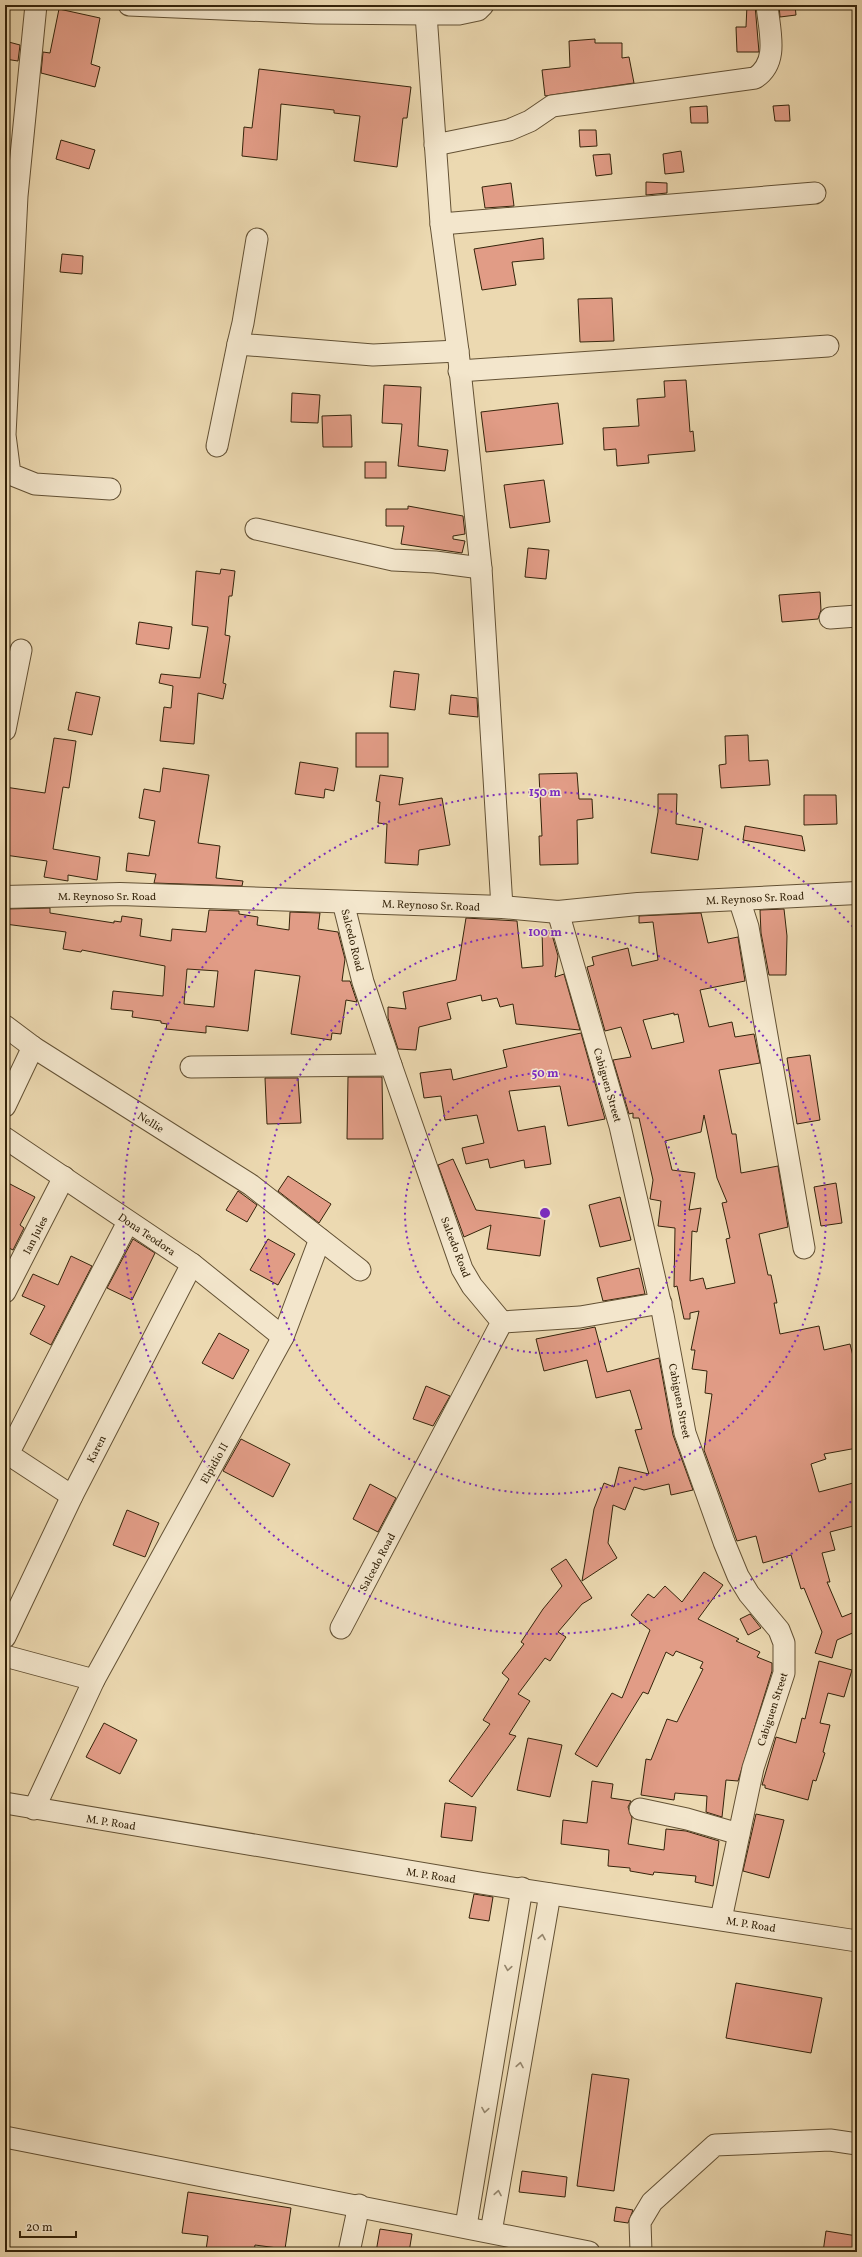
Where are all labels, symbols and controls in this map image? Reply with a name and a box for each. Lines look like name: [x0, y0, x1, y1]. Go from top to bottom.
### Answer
text: 150 m: [529, 785, 561, 801]
street label: M. Reynoso Sr. Road: [706, 889, 805, 910]
street label: M. Reynoso Sr. Road: [58, 890, 156, 905]
street label: M. Reynoso Sr. Road: [381, 897, 480, 916]
street label: Salcedo Road: [337, 907, 367, 973]
text: 100 m: [528, 925, 562, 941]
street label: Cabiguen Street: [589, 1047, 624, 1124]
text: 50 m: [531, 1066, 559, 1082]
street label: Nellie: [134, 1109, 166, 1137]
centre of rings: [538, 1206, 552, 1220]
street label: Dona Teodora: [114, 1210, 178, 1260]
street label: Ian Jules: [20, 1214, 52, 1257]
street label: Salcedo Road: [436, 1215, 473, 1280]
street label: Cabiguen Street: [664, 1362, 693, 1440]
street label: Karen: [84, 1433, 111, 1466]
street label: Elpidio II: [198, 1440, 233, 1487]
street label: Salcedo Road: [357, 1531, 400, 1595]
street label: Cabiguen Street: [754, 1671, 792, 1748]
street label: M. P. Road: [85, 1812, 137, 1835]
street label: M. P. Road: [405, 1865, 457, 1888]
street label: M. P. Road: [725, 1914, 777, 1937]
one-way arrow: [538, 1934, 546, 1940]
one-way arrow: [505, 1965, 513, 1971]
one-way arrow: [515, 2062, 523, 2068]
one-way arrow: [481, 2107, 490, 2113]
one-way arrow: [493, 2190, 502, 2196]
scale bar: [20, 2213, 76, 2239]
text: 20 m: [26, 2220, 53, 2236]

